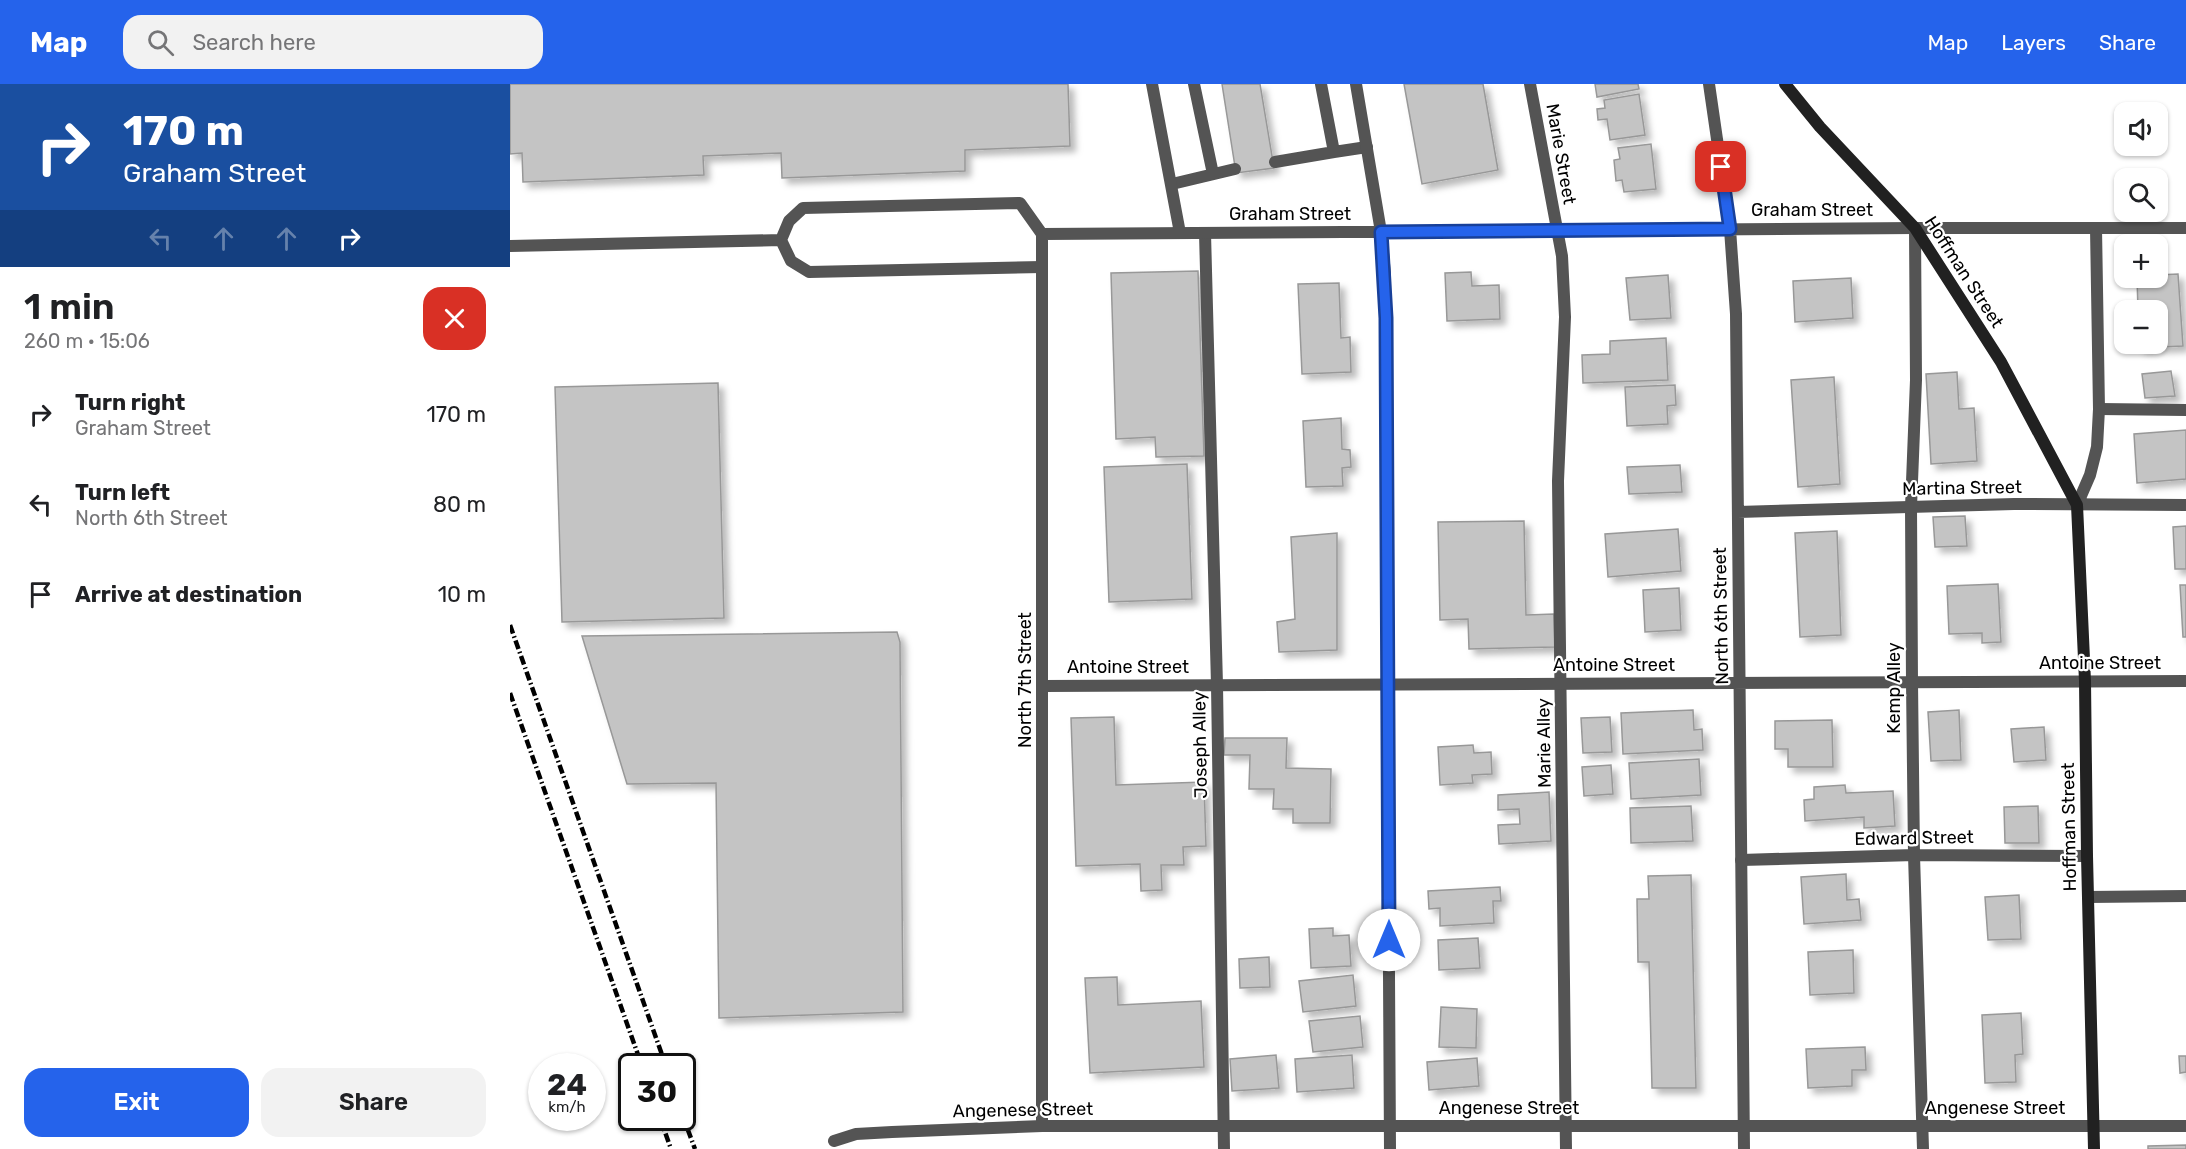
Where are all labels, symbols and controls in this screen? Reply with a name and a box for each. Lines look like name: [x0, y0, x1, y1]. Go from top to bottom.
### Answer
search box: [123, 15, 543, 69]
text: Map: [30, 26, 87, 59]
icon: search: [144, 26, 177, 59]
text: Search here: [192, 29, 316, 56]
text: Map: [1927, 30, 1968, 55]
text: Layers: [2001, 30, 2066, 55]
text: Share: [2099, 30, 2156, 55]
street label: Marie Street: [1541, 102, 1581, 206]
map controls: [2114, 102, 2168, 354]
button: sound: [2114, 102, 2168, 156]
text: 170 m: [123, 106, 244, 156]
icon: right: [24, 108, 102, 186]
pin: [1695, 141, 1746, 192]
icon: arrive: [1704, 150, 1737, 183]
text: Graham Street: [123, 157, 306, 189]
button: search: [2114, 168, 2168, 222]
street label: Graham Street: [1751, 199, 1873, 221]
street label: Graham Street: [1229, 203, 1351, 225]
street label: Hoffman Street: [1920, 212, 2008, 332]
icon: left: [144, 222, 177, 255]
icon: ahead: [207, 222, 240, 255]
icon: ahead: [270, 222, 303, 255]
icon: right: [333, 222, 366, 255]
button: +: [2114, 234, 2168, 288]
text: 1 min: [24, 285, 115, 328]
button: close: [423, 287, 486, 350]
button: −: [2114, 300, 2168, 354]
text: 260 m · 15:06: [24, 329, 150, 353]
text: Turn right: [75, 389, 185, 416]
icon: right: [24, 398, 57, 431]
text: 170 m: [426, 401, 486, 428]
text: Graham Street: [75, 416, 211, 440]
street label: Martina Street: [1902, 476, 2022, 500]
text: Turn left: [75, 479, 170, 506]
icon: left: [24, 488, 57, 521]
text: 80 m: [433, 491, 486, 518]
text: North 6th Street: [75, 506, 228, 530]
street label: North 6th Street: [1709, 547, 1733, 685]
icon: arrive: [24, 578, 57, 611]
text: Arrive at destination: [75, 581, 302, 608]
text: 10 m: [438, 581, 486, 608]
street label: North 7th Street: [1014, 612, 1036, 748]
street label: Kemp Alley: [1883, 642, 1905, 734]
street label: Antoine Street: [2039, 652, 2161, 674]
street label: Antoine Street: [1553, 654, 1675, 676]
street label: Antoine Street: [1067, 656, 1189, 678]
street label: Joseph Alley: [1188, 691, 1212, 799]
street label: Marie Alley: [1532, 698, 1556, 788]
street label: Hoffman Street: [2057, 762, 2081, 892]
street label: Edward Street: [1854, 826, 1974, 850]
position arrow: [1357, 908, 1421, 972]
speed limit sign: 30: [618, 1053, 696, 1131]
text: 24: [547, 1067, 587, 1103]
button: Exit: [24, 1068, 249, 1137]
button: Share: [261, 1068, 486, 1137]
street label: Angenese Street: [1439, 1097, 1579, 1119]
street label: Angenese Street: [1925, 1097, 2065, 1119]
text: km/h: [548, 1098, 586, 1116]
street label: Angenese Street: [953, 1098, 1093, 1122]

